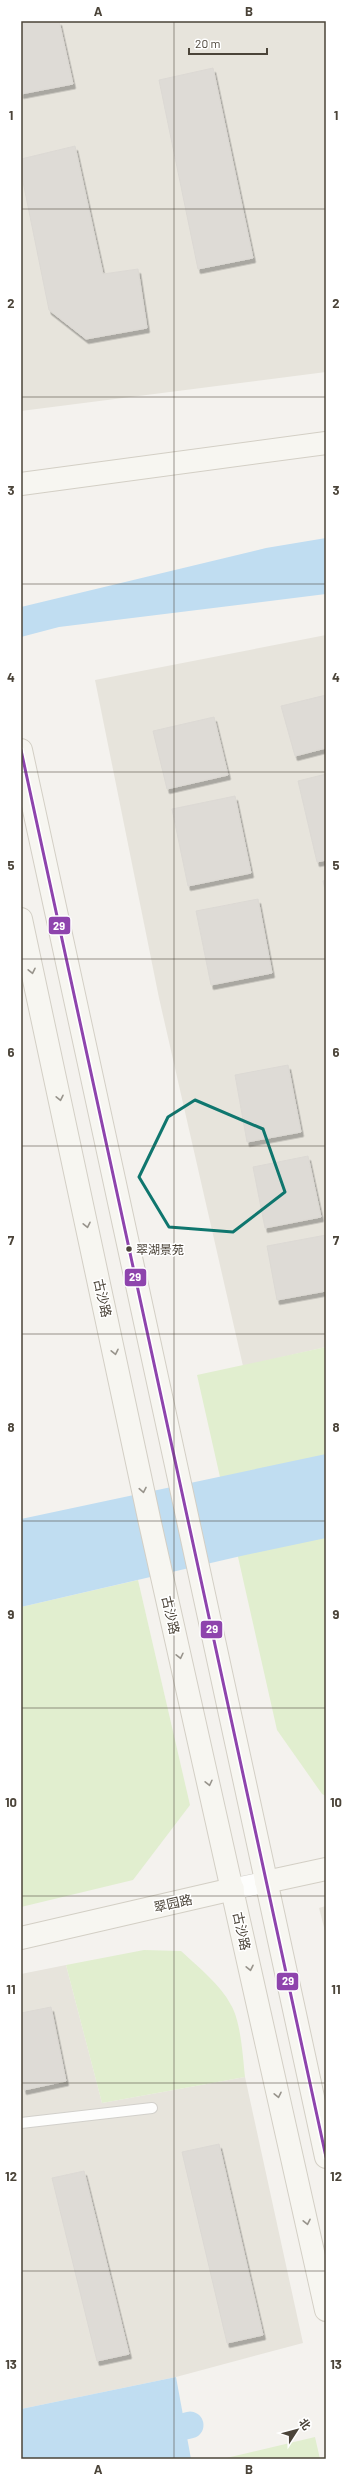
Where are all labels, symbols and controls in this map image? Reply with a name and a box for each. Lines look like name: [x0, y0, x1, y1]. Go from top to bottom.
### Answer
text: A: [94, 3, 103, 19]
text: B: [245, 3, 253, 19]
scale bar: [189, 30, 267, 56]
text: 20 m: [195, 36, 221, 50]
text: 1: [9, 107, 13, 123]
text: 1: [334, 107, 338, 123]
text: 2: [7, 295, 15, 311]
text: 2: [332, 295, 340, 311]
text: 3: [7, 482, 15, 498]
text: 3: [332, 482, 340, 498]
text: 4: [7, 669, 15, 685]
text: 4: [332, 669, 340, 685]
text: 5: [7, 857, 15, 873]
text: 5: [332, 857, 340, 873]
line badge: 29: [48, 916, 71, 935]
text: 29: [53, 919, 65, 932]
one-way arrow: [28, 968, 36, 974]
text: 6: [8, 1044, 15, 1060]
text: 6: [333, 1044, 340, 1060]
one-way arrow: [55, 1095, 63, 1101]
one-way arrow: [83, 1222, 91, 1229]
text: 7: [8, 1232, 15, 1248]
text: 7: [333, 1232, 340, 1248]
place label: 翠湖景苑: [136, 1242, 184, 1256]
marker: 翠湖景苑: [124, 1244, 134, 1254]
line badge: 29: [124, 1268, 147, 1287]
text: 29: [129, 1270, 141, 1283]
street label: 古沙路: [91, 1277, 115, 1319]
one-way arrow: [110, 1349, 118, 1356]
text: 8: [7, 1419, 15, 1435]
text: 8: [332, 1419, 340, 1435]
one-way arrow: [139, 1487, 147, 1494]
street label: 古沙路: [159, 1594, 183, 1636]
text: 9: [8, 1606, 15, 1622]
text: 9: [333, 1606, 340, 1622]
line badge: 29: [200, 1620, 223, 1639]
text: 29: [206, 1622, 218, 1635]
one-way arrow: [175, 1652, 184, 1659]
one-way arrow: [204, 1780, 212, 1786]
text: 10: [5, 1794, 17, 1810]
text: 10: [330, 1794, 342, 1810]
street label: 翠园路: [152, 1891, 194, 1915]
street label: 古沙路: [230, 1910, 254, 1952]
one-way arrow: [246, 1965, 254, 1971]
line badge: 29: [276, 1972, 299, 1991]
text: 29: [282, 1974, 294, 1987]
text: 11: [6, 1981, 16, 1997]
text: 11: [331, 1981, 341, 1997]
one-way arrow: [274, 2092, 282, 2098]
text: 12: [5, 2168, 17, 2184]
text: 12: [330, 2168, 342, 2184]
one-way arrow: [302, 2219, 310, 2225]
text: 13: [5, 2356, 17, 2372]
text: 13: [330, 2356, 342, 2372]
north arrow: [277, 2410, 317, 2450]
text: 北: [297, 2416, 314, 2432]
text: A: [94, 2461, 103, 2477]
text: B: [245, 2461, 253, 2477]

